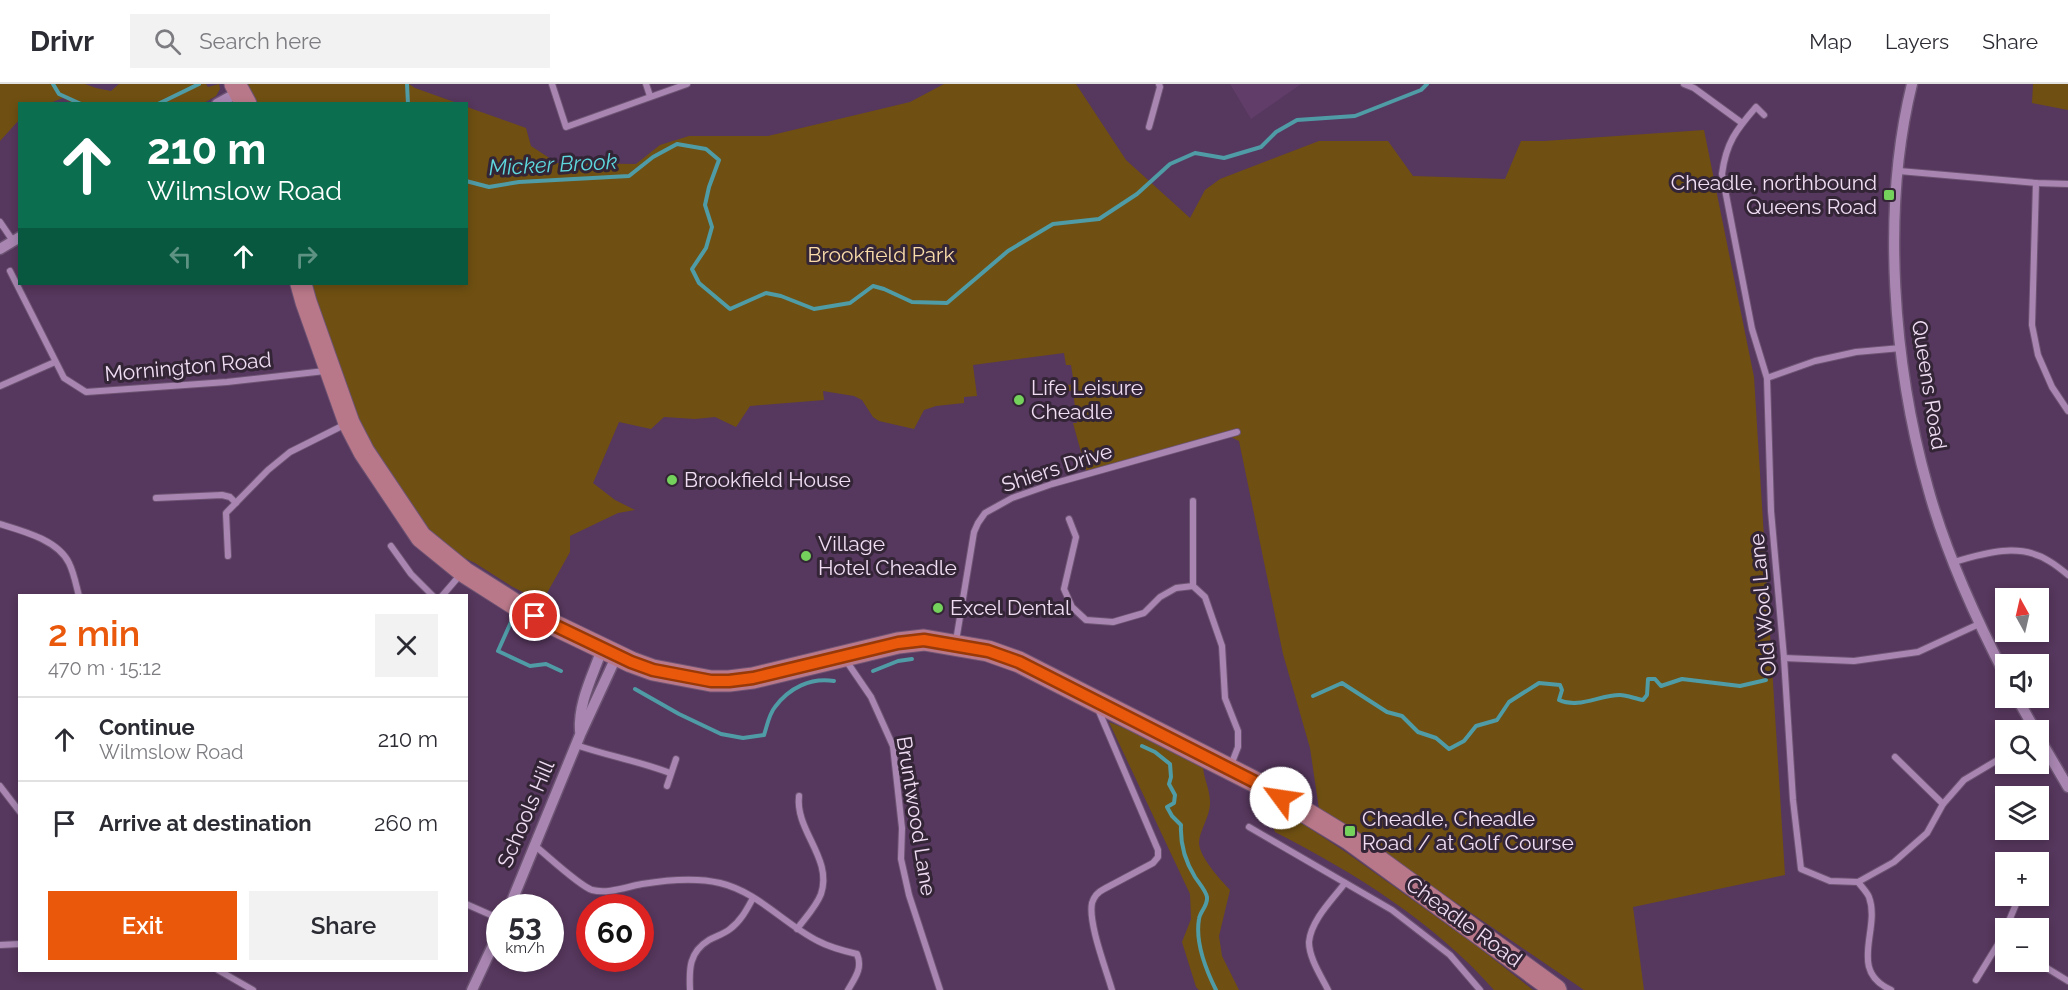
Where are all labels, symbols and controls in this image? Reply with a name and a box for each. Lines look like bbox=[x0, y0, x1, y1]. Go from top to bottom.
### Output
search box bbox=[130, 14, 550, 68]
text: Drivr bbox=[30, 25, 94, 58]
icon: search bbox=[151, 25, 184, 58]
text: Search here bbox=[199, 28, 321, 54]
text: Map bbox=[1809, 29, 1852, 54]
text: Layers bbox=[1885, 29, 1949, 54]
text: Share bbox=[1982, 29, 2038, 54]
text: 210 m bbox=[147, 125, 266, 174]
icon: ahead bbox=[48, 126, 126, 204]
water label: Micker Brook bbox=[488, 148, 618, 180]
place label: Cheadle, northbound Queens Road bbox=[1671, 170, 1877, 219]
text: Wilmslow Road bbox=[147, 175, 342, 206]
marker: Cheadle, northbound Queens Road bbox=[1882, 188, 1896, 202]
icon: left bbox=[164, 240, 197, 273]
icon: ahead bbox=[227, 240, 260, 273]
icon: right bbox=[290, 240, 323, 273]
park label: Brookfield Park bbox=[807, 242, 955, 267]
street label: Queens Road bbox=[1907, 318, 1952, 452]
street label: Mornington Road bbox=[103, 347, 272, 386]
place label: Life Leisure Cheadle bbox=[1031, 375, 1143, 424]
marker: Life Leisure Cheadle bbox=[1012, 393, 1026, 407]
street label: Shiers Drive bbox=[998, 438, 1115, 497]
place label: Brookfield House bbox=[684, 467, 851, 492]
marker: Brookfield House bbox=[665, 473, 679, 487]
place label: Village Hotel Cheadle bbox=[818, 531, 957, 580]
street label: Old Wool Lane bbox=[1744, 533, 1781, 678]
marker: Village Hotel Cheadle bbox=[799, 549, 813, 563]
north arrow bbox=[1995, 588, 2049, 642]
map controls bbox=[1995, 588, 2049, 972]
pin bbox=[509, 590, 560, 641]
place label: Excel Dental bbox=[950, 595, 1071, 620]
icon: arrive bbox=[518, 599, 551, 632]
marker: Excel Dental bbox=[931, 601, 945, 615]
text: 2 min bbox=[48, 612, 140, 654]
button: close bbox=[375, 614, 438, 677]
button: sound bbox=[1995, 654, 2049, 708]
text: 470 m · 15:12 bbox=[48, 656, 161, 680]
text: Continue bbox=[99, 714, 195, 740]
button: search bbox=[1995, 720, 2049, 774]
icon: ahead bbox=[48, 723, 81, 756]
text: 210 m bbox=[378, 726, 438, 752]
street label: Bruntwood Lane bbox=[892, 734, 941, 898]
text: Wilmslow Road bbox=[99, 740, 244, 764]
street label: Schools Hill bbox=[492, 756, 559, 871]
position arrow bbox=[1249, 766, 1313, 830]
button: layers bbox=[1995, 786, 2049, 840]
place label: Cheadle, Cheadle Road / at Golf Course bbox=[1362, 806, 1574, 855]
icon: arrive bbox=[48, 807, 81, 840]
text: Arrive at destination bbox=[99, 810, 312, 836]
text: 260 m bbox=[374, 810, 438, 836]
marker: Cheadle, Cheadle Road / at Golf Course bbox=[1343, 824, 1357, 838]
button: + bbox=[1995, 852, 2049, 906]
street label: Cheadle Road bbox=[1401, 871, 1527, 972]
button: Exit bbox=[48, 891, 237, 960]
button: Share bbox=[249, 891, 438, 960]
speed limit sign: 60 bbox=[576, 894, 654, 972]
text: 53 bbox=[508, 908, 542, 943]
button: − bbox=[1995, 918, 2049, 972]
text: km/h bbox=[505, 939, 545, 957]

